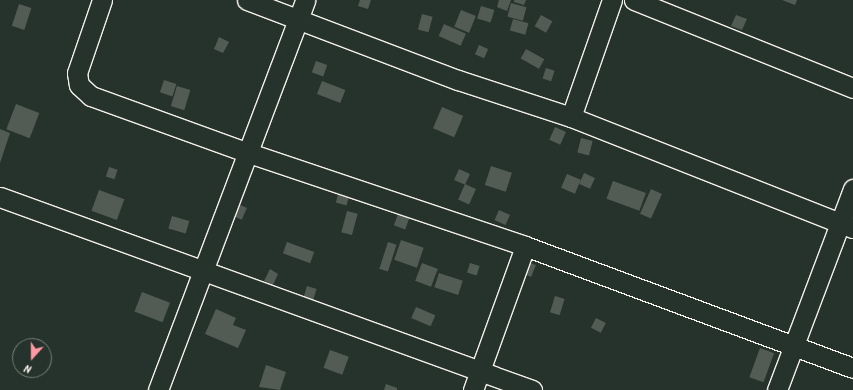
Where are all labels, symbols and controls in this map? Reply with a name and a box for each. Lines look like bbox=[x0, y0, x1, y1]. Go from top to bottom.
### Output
north arrow bbox=[12, 338, 52, 378]
text: N bbox=[22, 359, 35, 378]

